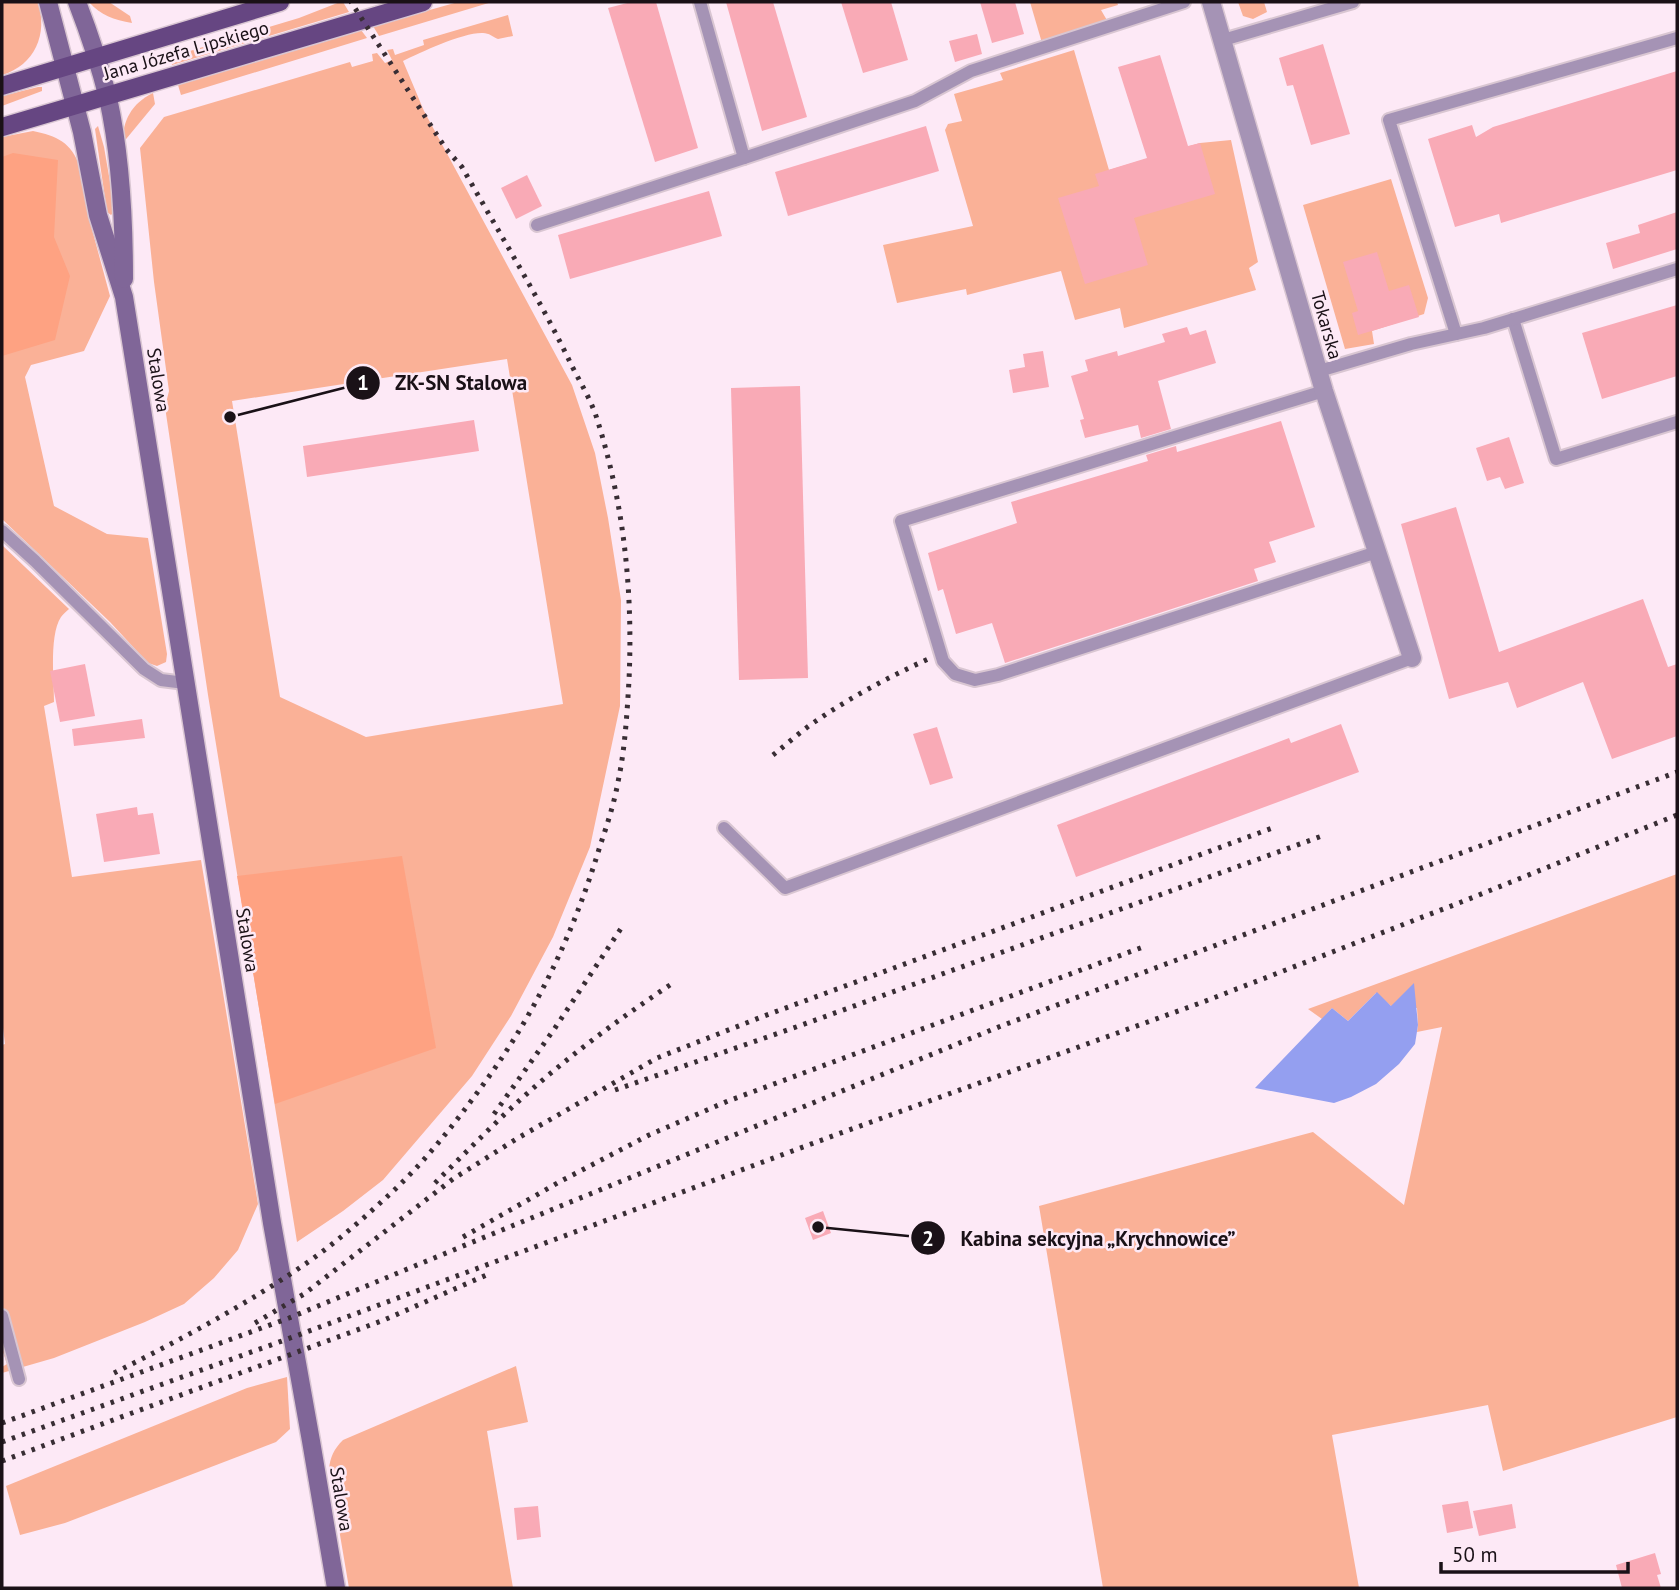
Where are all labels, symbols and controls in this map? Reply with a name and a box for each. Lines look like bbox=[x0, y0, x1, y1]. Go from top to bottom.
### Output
street label: Jana Józefa Lipskiego bbox=[100, 15, 271, 85]
street label: Tokarska bbox=[1306, 288, 1348, 362]
street label: Stalowa bbox=[142, 346, 176, 414]
callout: ZK-SN Stalowa bbox=[346, 362, 541, 404]
text: 1 bbox=[357, 369, 369, 396]
text: ZK-SN Stalowa bbox=[395, 369, 527, 396]
street label: Stalowa bbox=[231, 906, 265, 974]
callout: Kabina sekcyjna „Krychnowice” bbox=[911, 1217, 1251, 1259]
text: 2 bbox=[922, 1225, 934, 1252]
text: Kabina sekcyjna „Krychnowice” bbox=[960, 1225, 1236, 1252]
street label: Stalowa bbox=[325, 1465, 359, 1533]
scale bar bbox=[1441, 1530, 1628, 1574]
text: 50 m bbox=[1452, 1541, 1498, 1568]

